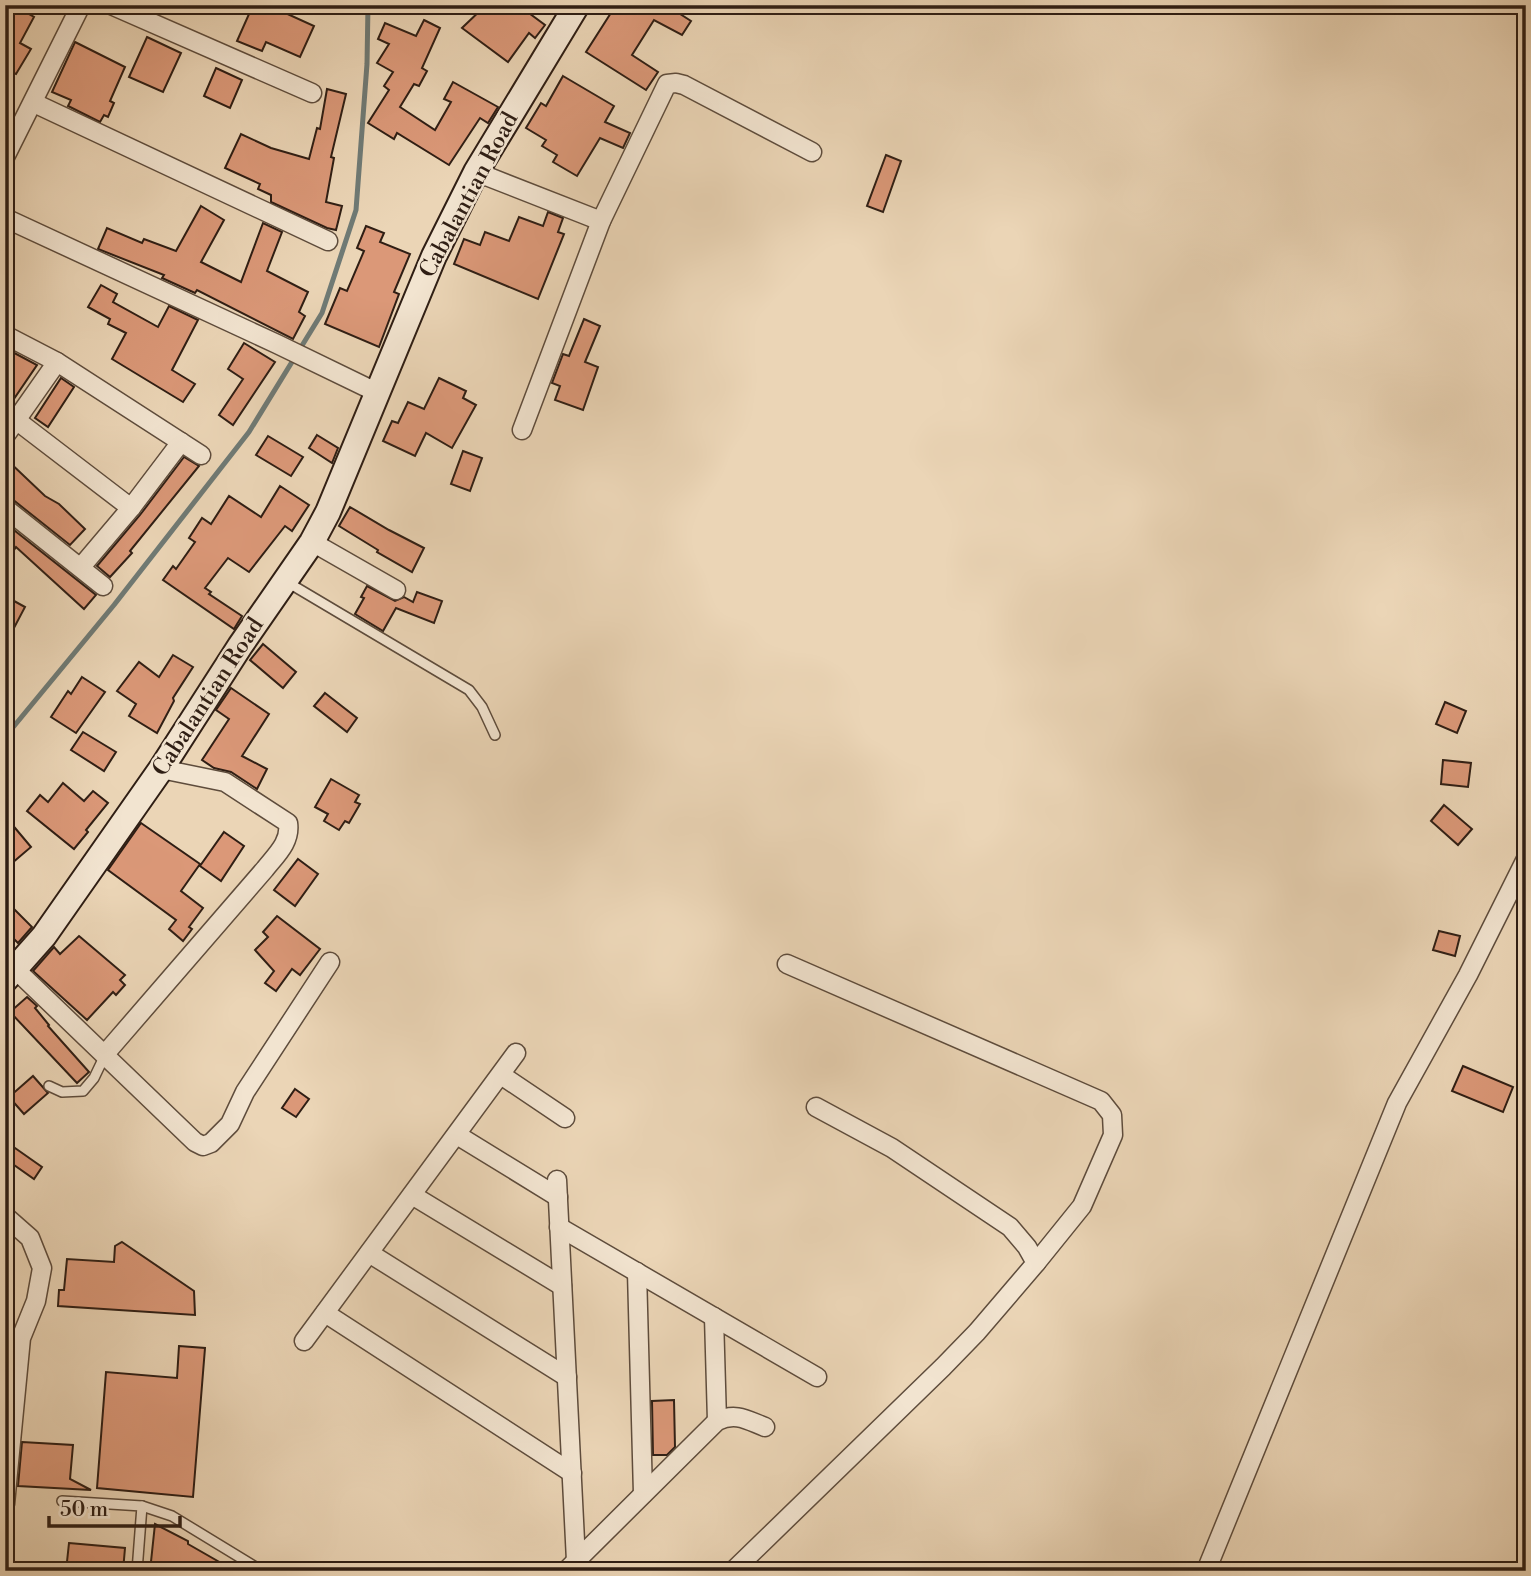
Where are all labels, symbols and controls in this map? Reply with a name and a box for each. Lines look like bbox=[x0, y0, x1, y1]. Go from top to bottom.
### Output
street label: Cabalantian Road bbox=[414, 107, 524, 283]
street label: Cabalantian Road bbox=[146, 612, 270, 782]
scale bar bbox=[49, 1485, 180, 1529]
text: 50 m bbox=[60, 1497, 108, 1523]

